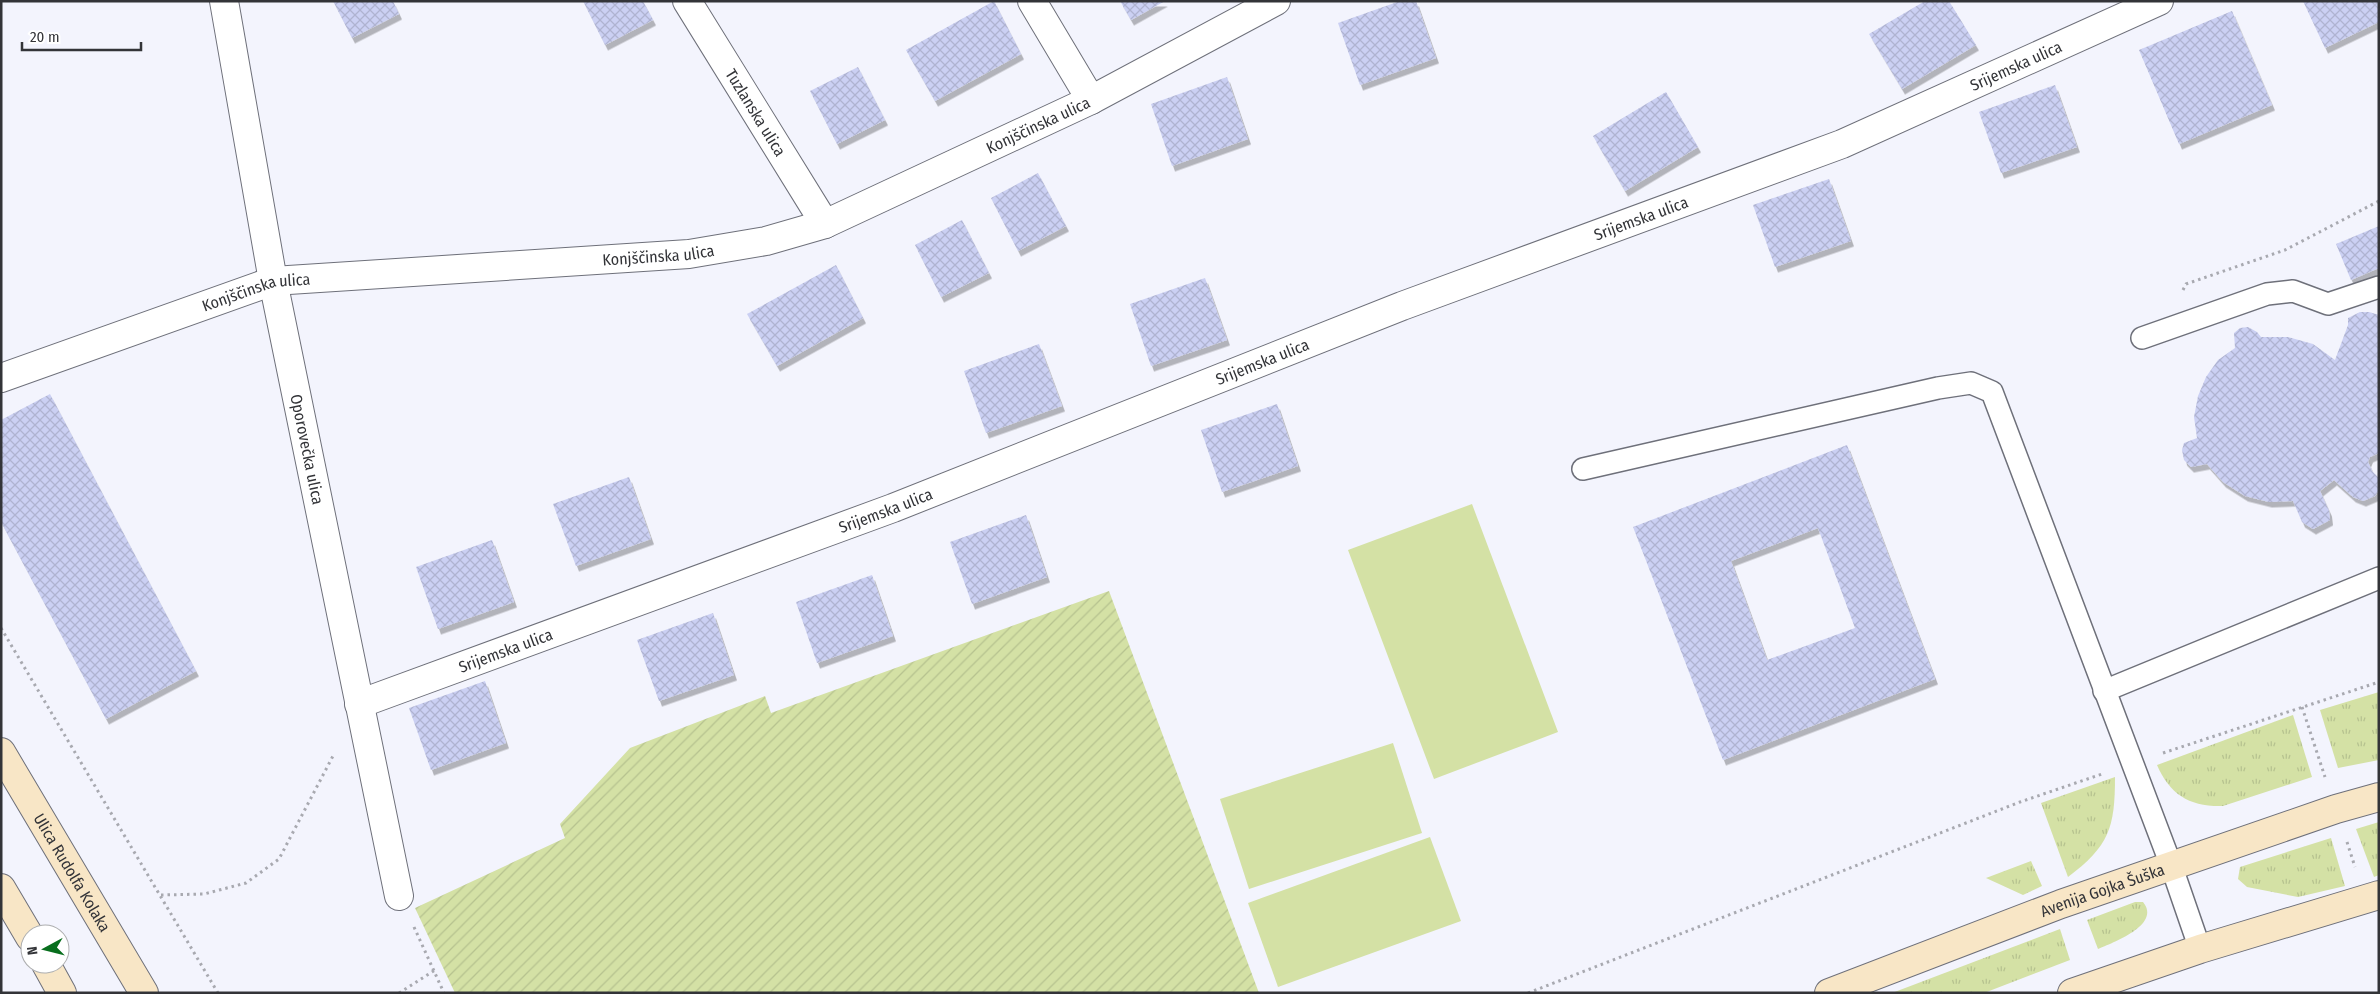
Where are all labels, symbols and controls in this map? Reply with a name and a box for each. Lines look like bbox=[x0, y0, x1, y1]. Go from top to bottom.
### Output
scale bar bbox=[22, 20, 141, 52]
text: 20 m bbox=[30, 28, 60, 46]
street label: Srijemska ulica bbox=[1967, 37, 2065, 95]
street label: Tuzlanska ulica bbox=[721, 66, 790, 160]
street label: Konjščinska ulica bbox=[983, 93, 1093, 158]
street label: Srijemska ulica bbox=[1591, 192, 1691, 244]
street label: Konjščinska ulica bbox=[602, 241, 716, 270]
street label: Konjščinska ulica bbox=[199, 270, 311, 316]
street label: Srijemska ulica bbox=[1213, 335, 1312, 389]
street label: Oporovečka ulica bbox=[286, 392, 328, 506]
street label: Srijemska ulica bbox=[836, 484, 935, 537]
street label: Srijemska ulica bbox=[456, 625, 555, 677]
street label: Ulica Rudolfa Kolaka bbox=[30, 810, 115, 935]
street label: Avenija Gojka Šuška bbox=[2038, 860, 2167, 921]
north arrow bbox=[20, 924, 70, 974]
text: N bbox=[24, 945, 42, 956]

